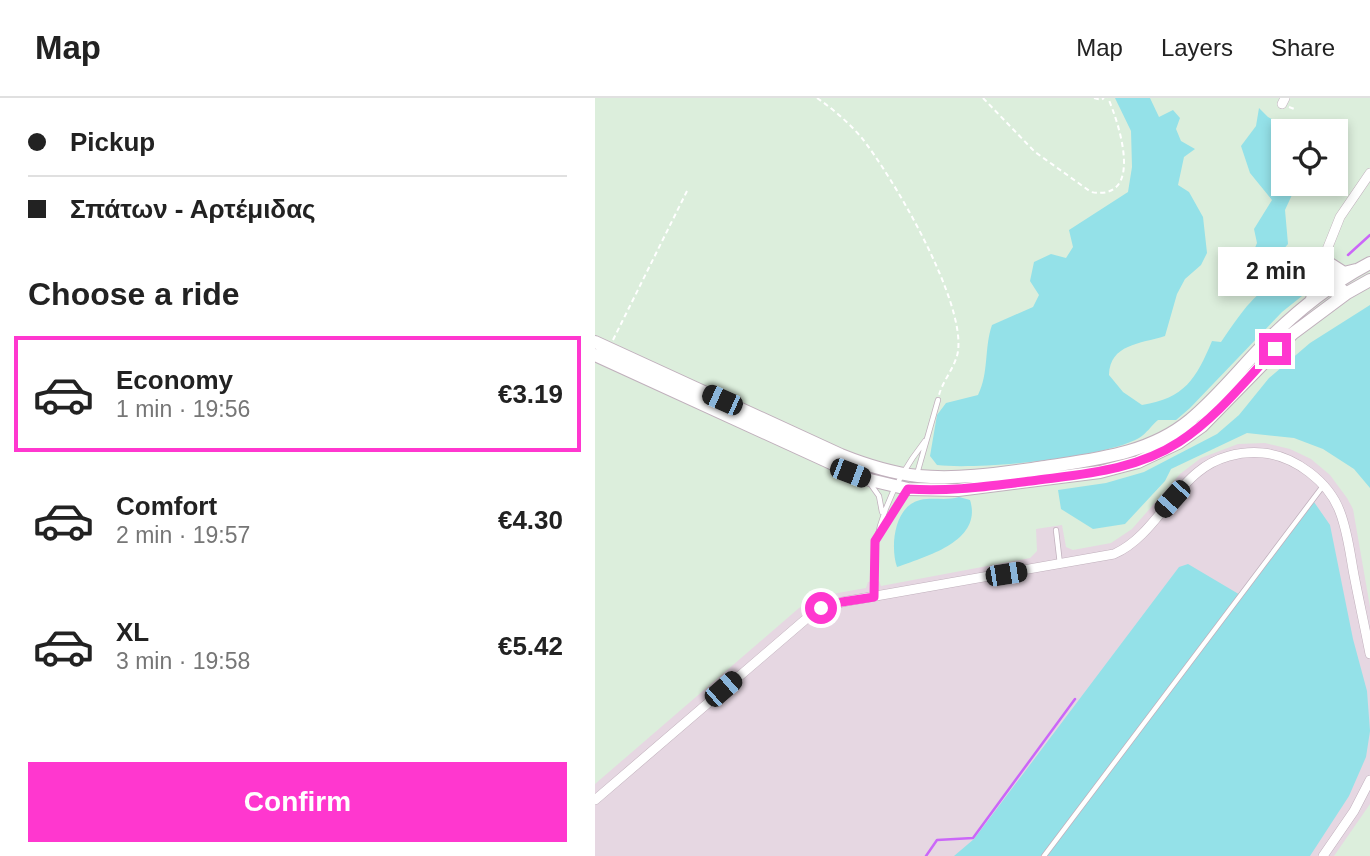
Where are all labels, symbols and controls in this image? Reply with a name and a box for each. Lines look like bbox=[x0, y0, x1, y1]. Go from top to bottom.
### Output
text: Map bbox=[35, 29, 101, 66]
text: Map bbox=[1076, 34, 1123, 61]
text: Layers bbox=[1161, 34, 1233, 61]
text: Share bbox=[1271, 34, 1335, 61]
map controls bbox=[1271, 119, 1348, 196]
button: locate bbox=[1271, 119, 1348, 196]
text: Pickup bbox=[70, 127, 155, 157]
text: Σπάτων - Αρτέμιδας bbox=[70, 194, 316, 224]
callout: 2 min bbox=[1217, 247, 1333, 296]
text: 2 min bbox=[1246, 258, 1306, 284]
text: Choose a ride bbox=[28, 276, 240, 312]
route end bbox=[1259, 333, 1291, 365]
icon: car bbox=[32, 363, 95, 426]
text: Economy bbox=[116, 365, 233, 395]
text: €3.19 bbox=[498, 379, 563, 409]
car bbox=[699, 382, 746, 418]
text: 1 min · 19:56 bbox=[116, 396, 250, 422]
car bbox=[827, 456, 874, 490]
car bbox=[1151, 476, 1194, 522]
icon: car bbox=[32, 489, 95, 552]
text: Comfort bbox=[116, 491, 217, 521]
text: €4.30 bbox=[498, 505, 563, 535]
text: 2 min · 19:57 bbox=[116, 522, 250, 548]
car bbox=[984, 560, 1029, 588]
route start bbox=[805, 592, 837, 624]
icon: car bbox=[32, 615, 95, 678]
text: XL bbox=[116, 617, 149, 647]
text: €5.42 bbox=[498, 631, 563, 661]
text: 3 min · 19:58 bbox=[116, 648, 250, 674]
car bbox=[701, 667, 746, 711]
button: Confirm bbox=[28, 762, 567, 842]

